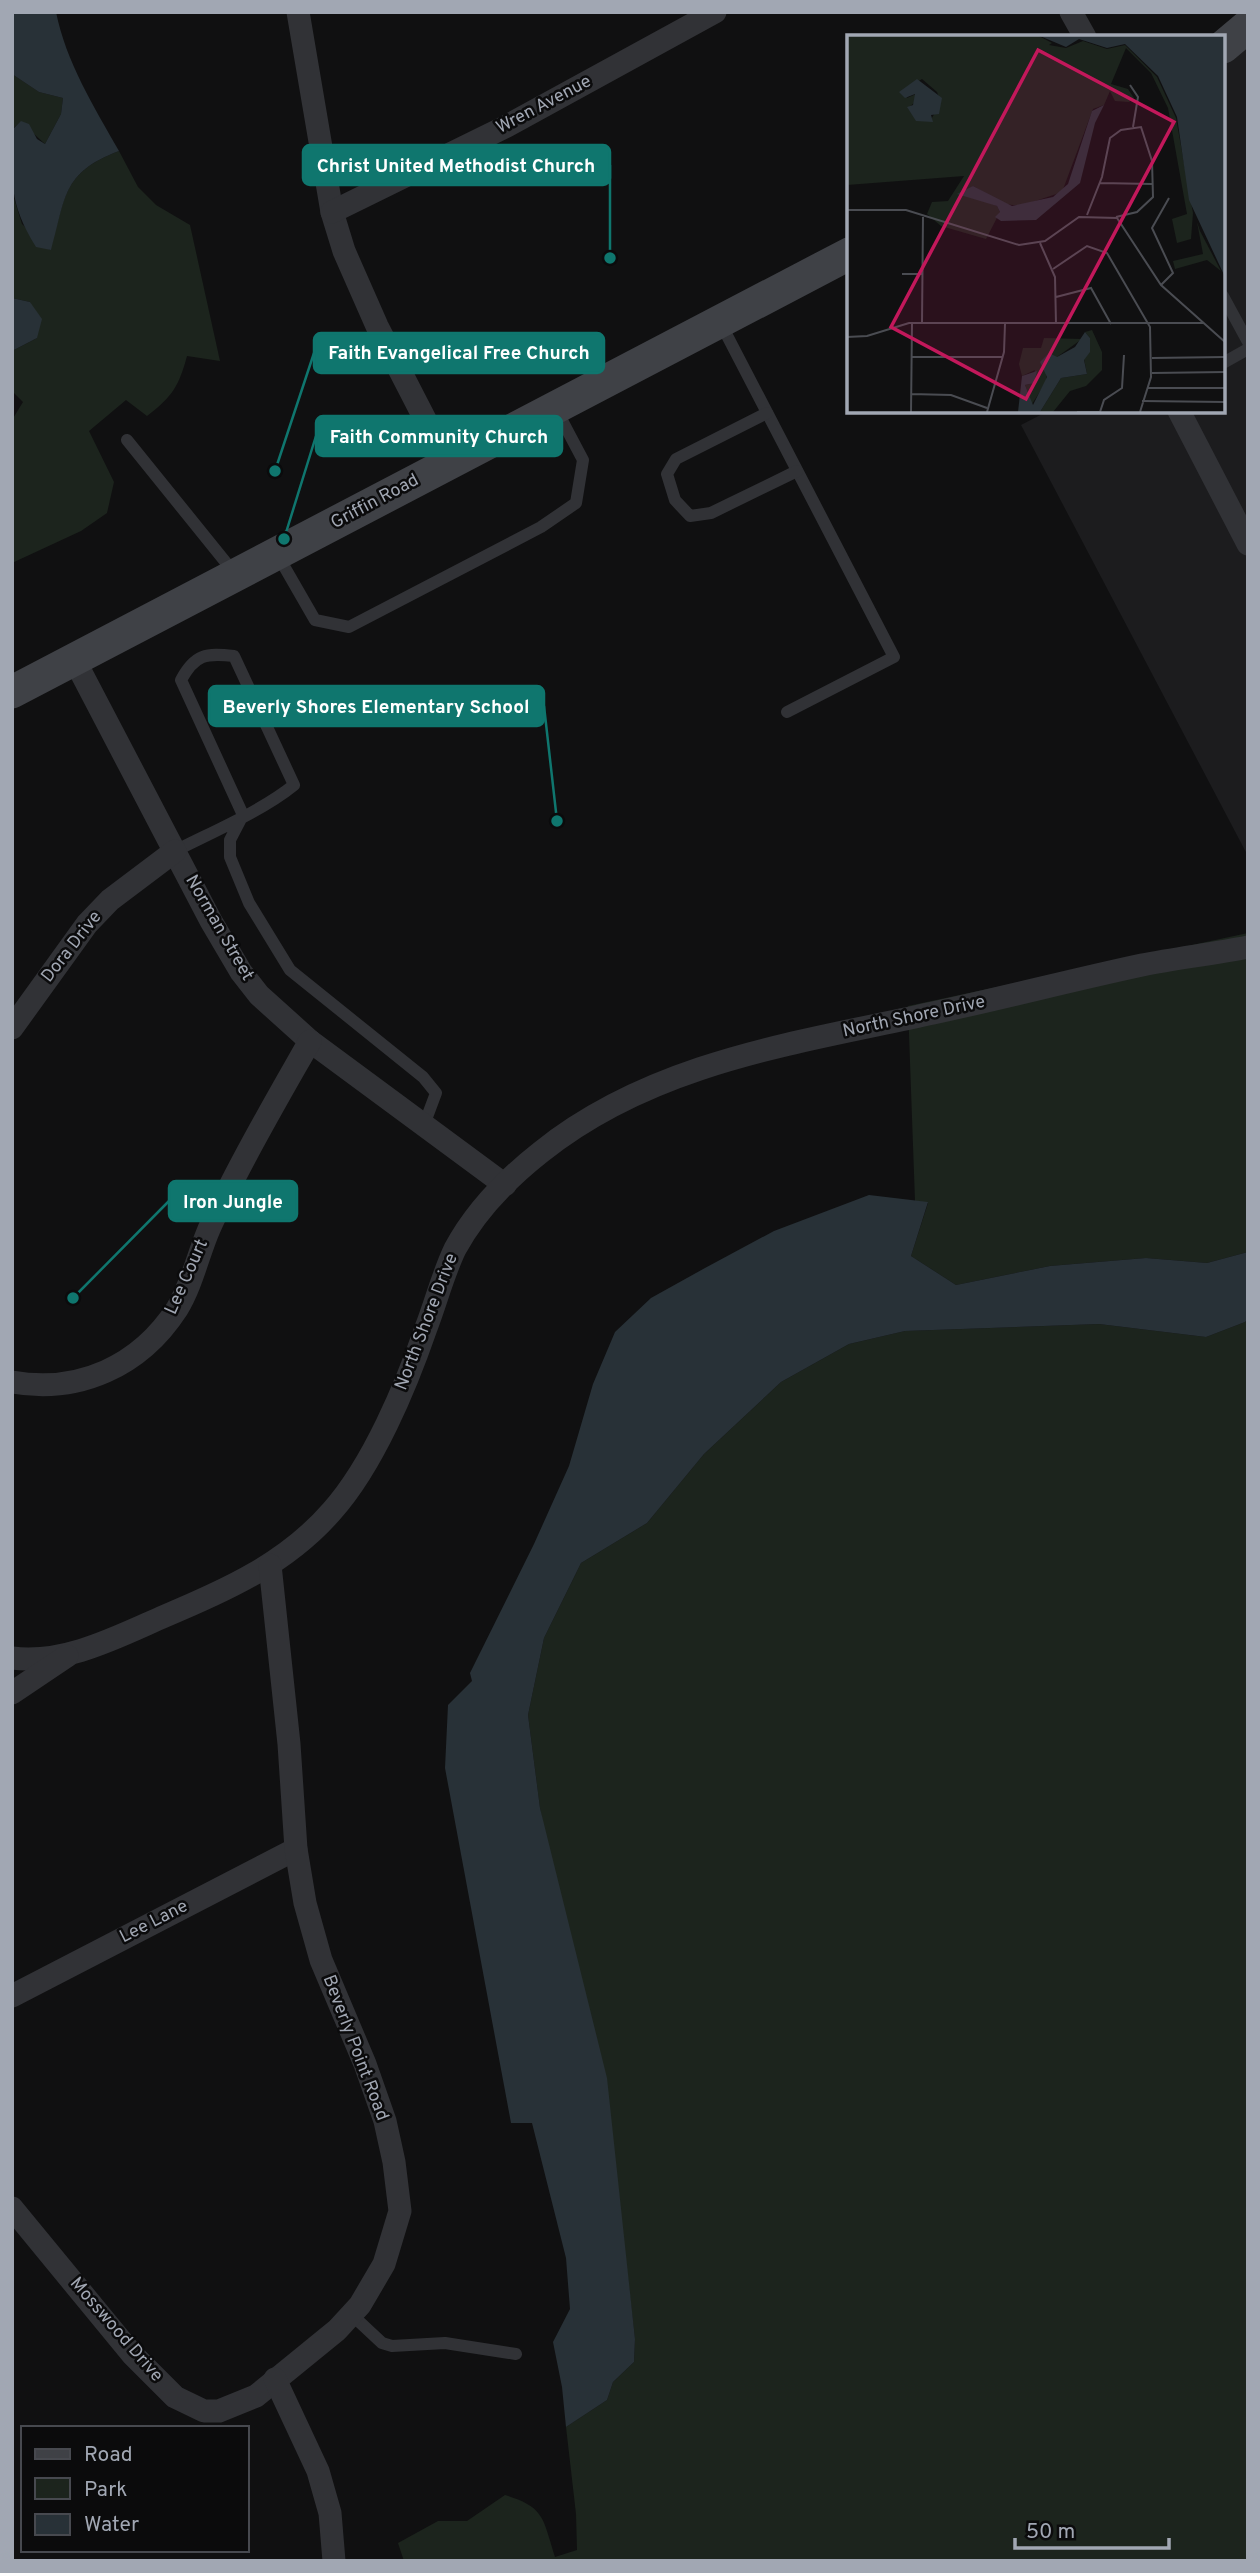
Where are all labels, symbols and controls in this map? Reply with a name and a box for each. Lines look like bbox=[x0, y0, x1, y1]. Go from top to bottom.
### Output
inset map bbox=[847, 35, 1225, 413]
street label: Wren Avenue bbox=[493, 70, 595, 140]
callout: Christ United Methodist Church bbox=[303, 145, 610, 185]
text: Christ United Methodist Church bbox=[317, 155, 595, 179]
callout: Faith Evangelical Free Church bbox=[314, 333, 604, 373]
text: Faith Evangelical Free Church bbox=[328, 342, 590, 366]
callout: Faith Community Church bbox=[316, 416, 562, 456]
text: Faith Community Church bbox=[330, 426, 548, 450]
street label: Griffin Road bbox=[327, 469, 423, 535]
callout: Beverly Shores Elementary School bbox=[209, 686, 544, 726]
text: Beverly Shores Elementary School bbox=[222, 696, 530, 720]
street label: Norman Street bbox=[179, 871, 259, 985]
street label: Dora Drive bbox=[37, 906, 107, 988]
street label: North Shore Drive bbox=[841, 991, 987, 1043]
callout: Iron Jungle bbox=[169, 1181, 297, 1221]
text: Iron Jungle bbox=[183, 1191, 283, 1215]
street label: Lee Court bbox=[160, 1236, 214, 1318]
street label: North Shore Drive bbox=[390, 1250, 464, 1394]
street label: Lee Lane bbox=[116, 1895, 192, 1949]
street label: Beverly Point Road bbox=[317, 1972, 393, 2124]
street label: Mosswood Drive bbox=[64, 2273, 168, 2387]
legend bbox=[21, 2426, 248, 2552]
text: Road bbox=[84, 2442, 133, 2469]
text: Park bbox=[84, 2477, 127, 2504]
scale bar bbox=[1015, 2506, 1169, 2550]
text: Water bbox=[84, 2512, 139, 2539]
text: 50 m bbox=[1026, 2519, 1075, 2546]

